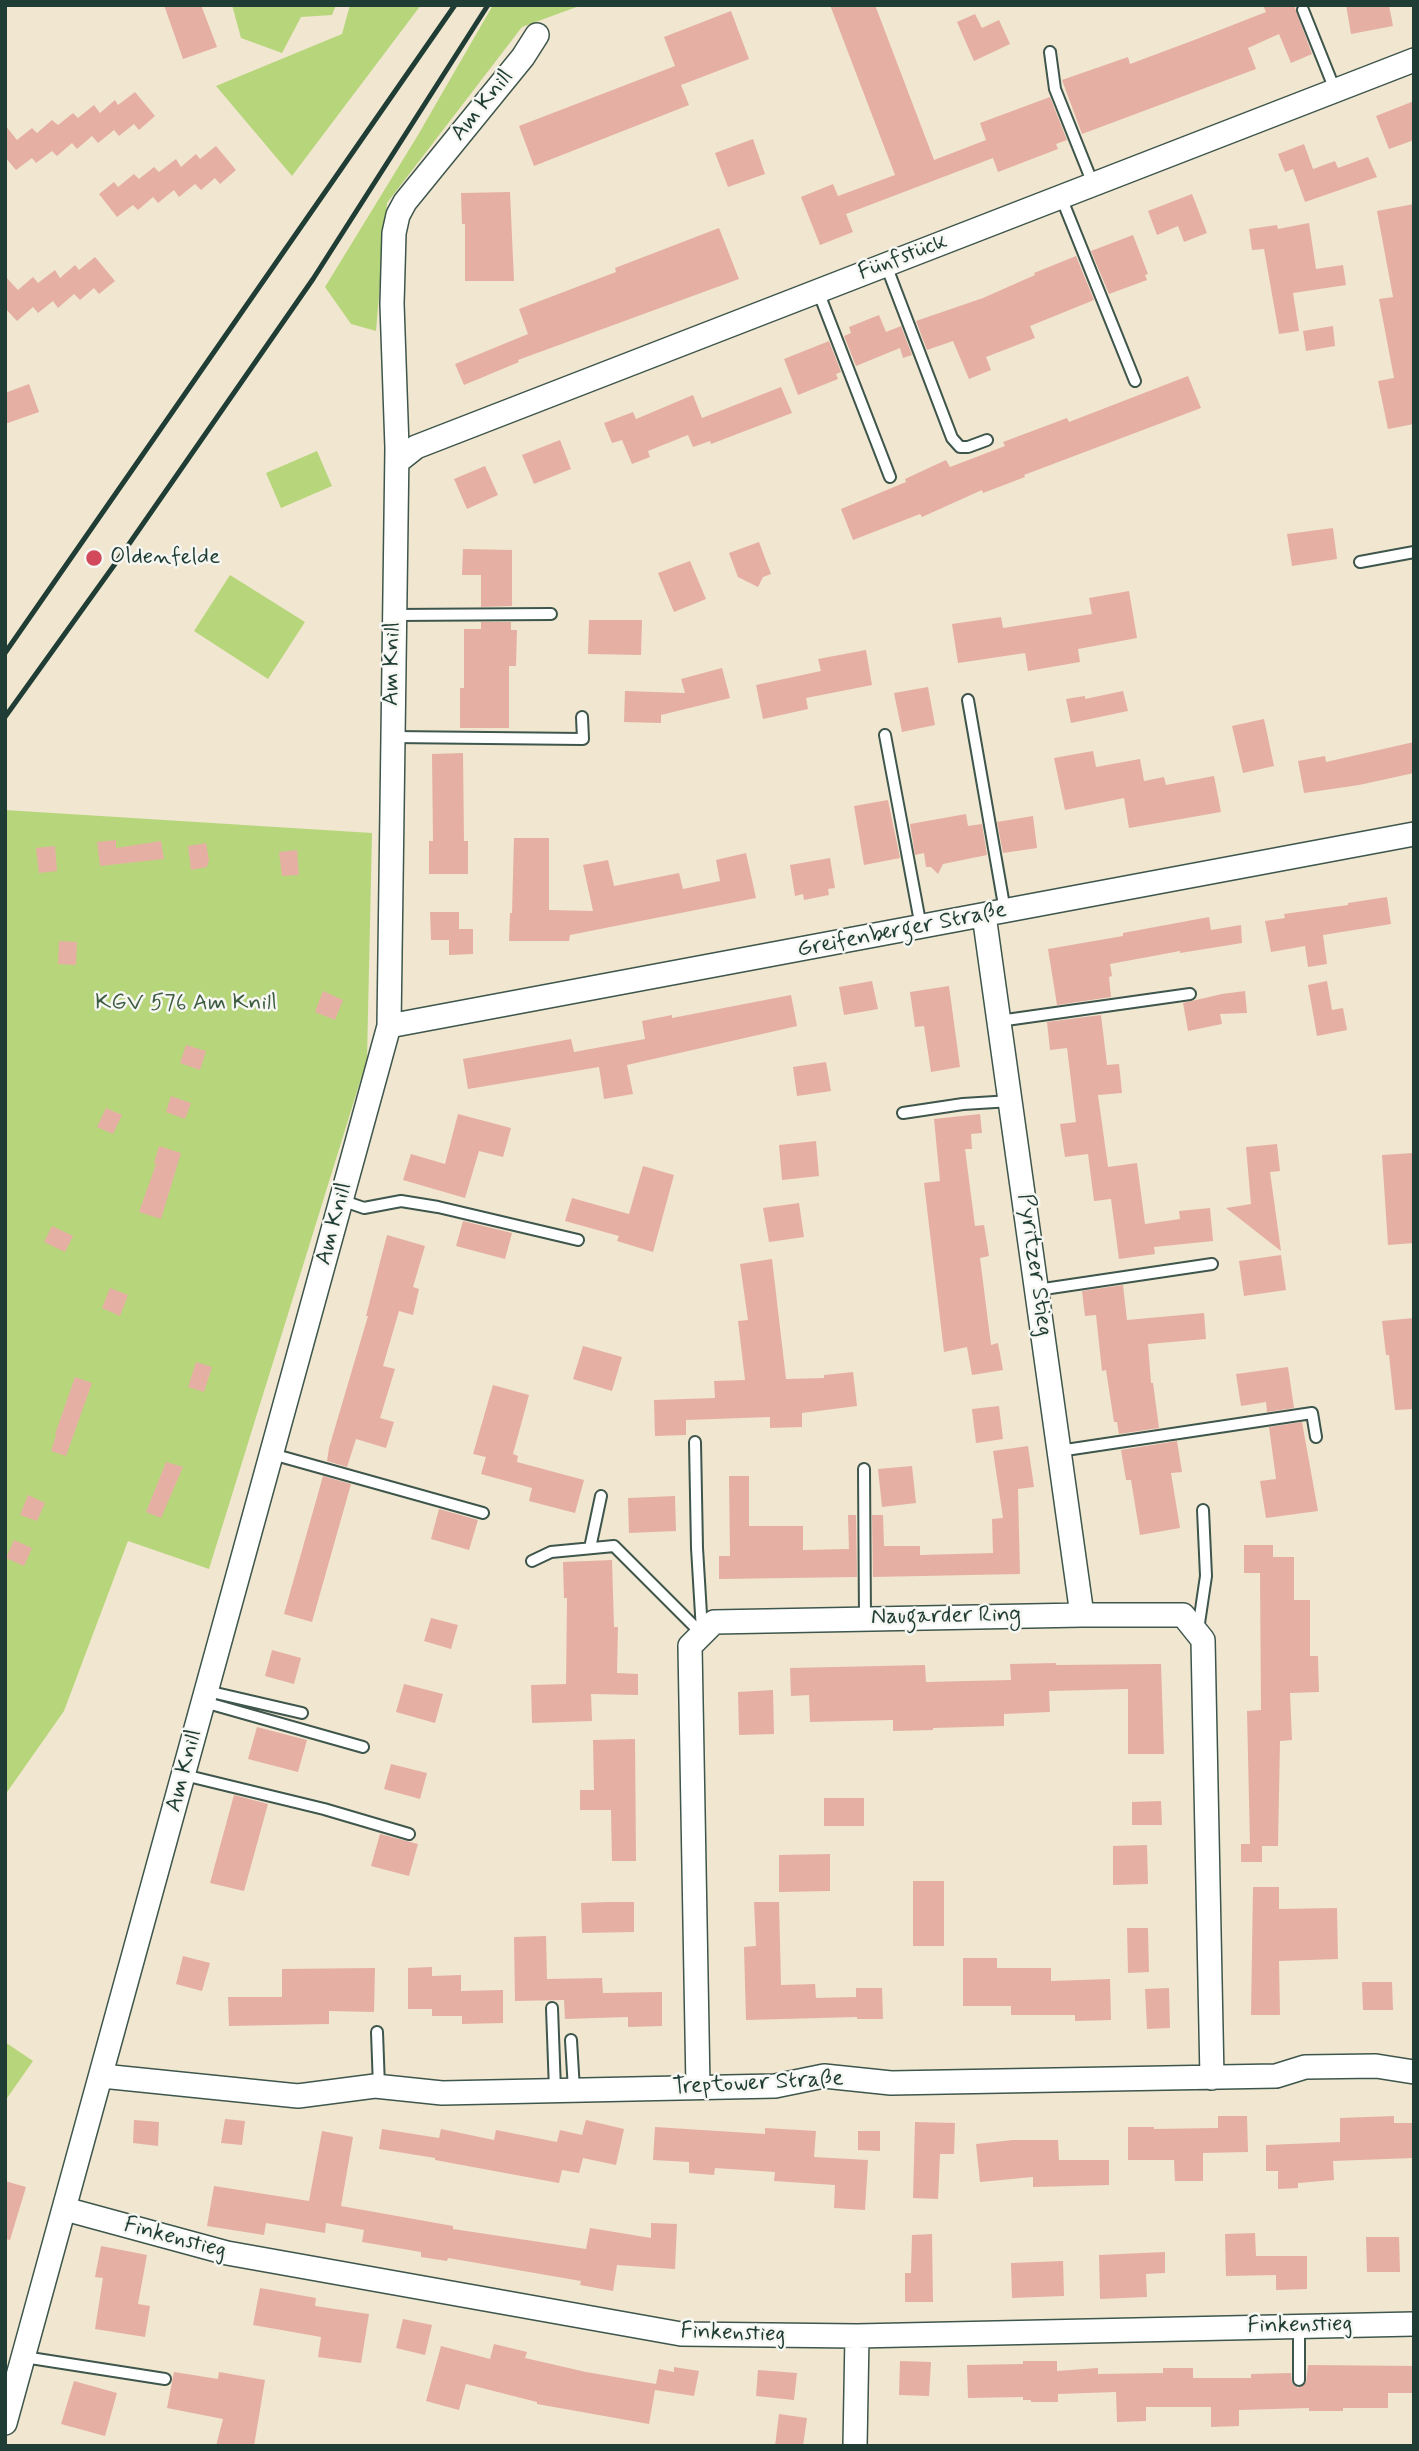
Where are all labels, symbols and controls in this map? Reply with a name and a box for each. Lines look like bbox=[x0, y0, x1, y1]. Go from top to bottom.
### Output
street label: Am Knill bbox=[446, 65, 520, 147]
street label: Fünfstück bbox=[854, 228, 952, 288]
place label: Oldenfelde bbox=[110, 544, 220, 572]
marker: Oldenfelde bbox=[84, 548, 104, 568]
street label: Am Knill bbox=[378, 622, 408, 706]
street label: Greifenberger Straße bbox=[795, 897, 1009, 965]
park label: KGV 576 Am Knill bbox=[95, 990, 277, 1018]
street label: Am Knill bbox=[311, 1180, 359, 1268]
street label: Pyritzer Stieg bbox=[1010, 1192, 1058, 1338]
street label: Naugarder Ring bbox=[871, 1602, 1021, 1632]
street label: Am Knill bbox=[161, 1727, 209, 1815]
street label: Treptower Straße bbox=[672, 2066, 844, 2102]
street label: Finkenstieg bbox=[121, 2212, 229, 2266]
street label: Finkenstieg bbox=[1247, 2311, 1353, 2341]
street label: Finkenstieg bbox=[680, 2318, 786, 2350]

